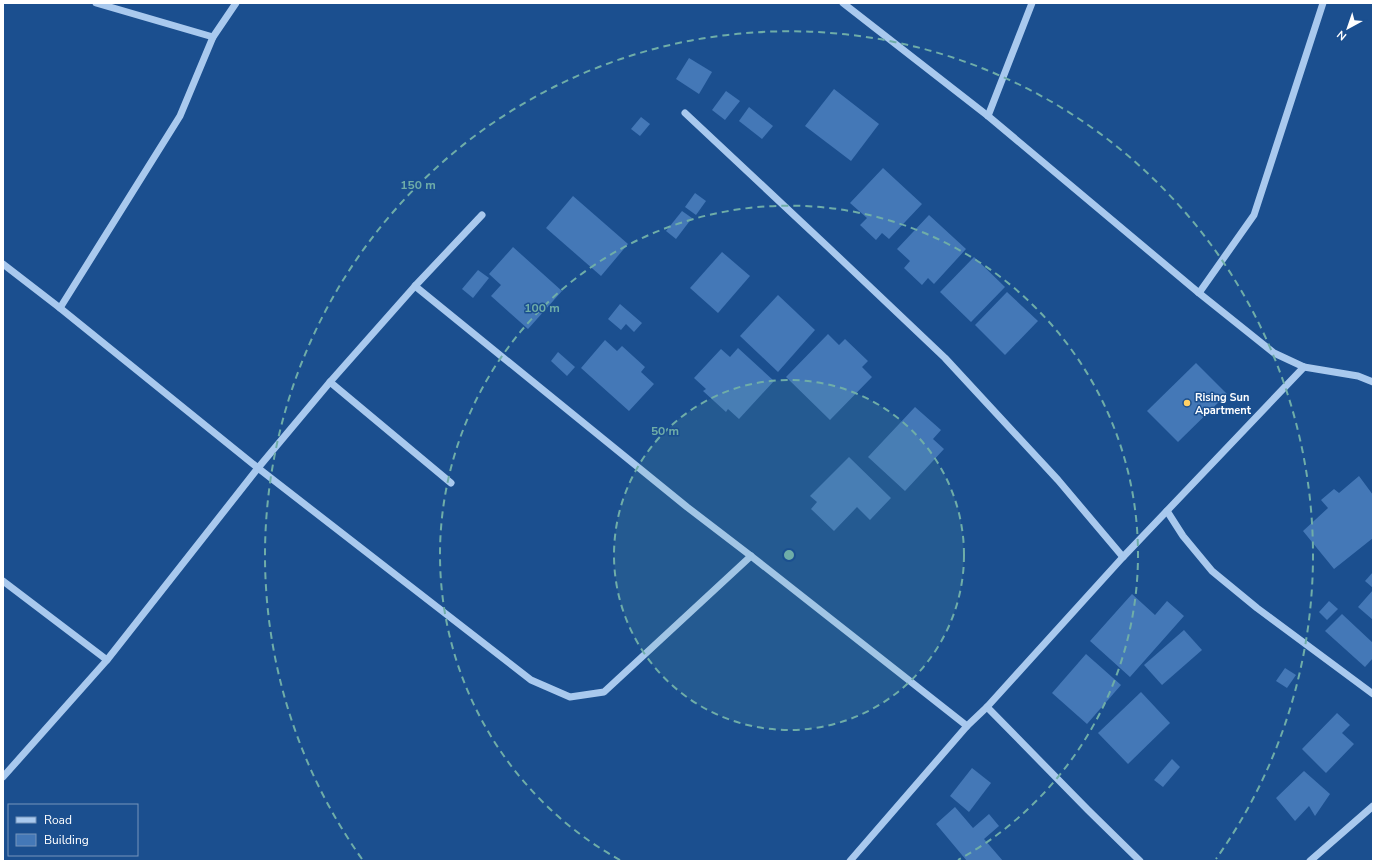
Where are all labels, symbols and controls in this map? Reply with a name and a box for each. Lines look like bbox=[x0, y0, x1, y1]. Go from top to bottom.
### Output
north arrow bbox=[1328, 8, 1368, 48]
text: N bbox=[1334, 27, 1350, 44]
text: 150 m bbox=[400, 177, 436, 193]
text: 100 m bbox=[524, 300, 560, 316]
place label: Rising Sun Apartment bbox=[1195, 390, 1252, 418]
marker: Rising Sun Apartment bbox=[1182, 398, 1192, 408]
text: 50 m bbox=[651, 423, 679, 439]
centre of rings bbox=[782, 548, 796, 562]
legend bbox=[8, 804, 138, 856]
text: Road bbox=[44, 812, 72, 828]
text: Building bbox=[44, 832, 89, 848]

